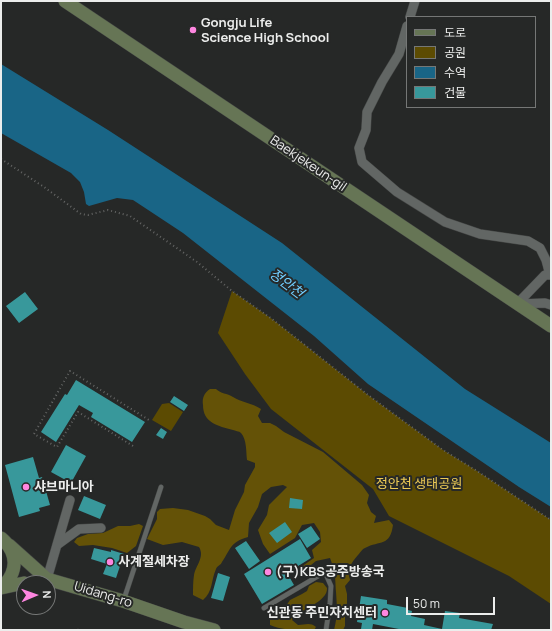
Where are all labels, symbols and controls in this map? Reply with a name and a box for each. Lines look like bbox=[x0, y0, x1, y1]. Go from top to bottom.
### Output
place label: Gongju Life Science High School bbox=[201, 15, 329, 46]
legend bbox=[406, 16, 536, 108]
text: 도로 bbox=[444, 24, 466, 41]
marker: Gongju Life Science High School bbox=[188, 25, 198, 35]
text: 공원 bbox=[444, 44, 466, 61]
text: 수역 bbox=[444, 64, 466, 81]
text: 건물 bbox=[444, 84, 466, 101]
street label: Baekjekeun-gil bbox=[267, 133, 349, 195]
water label: 정안천 bbox=[266, 266, 306, 302]
park label: 정안천 생태공원 bbox=[376, 476, 462, 492]
place label: 샤브마니아 bbox=[34, 479, 94, 495]
marker: 샤브마니아 bbox=[21, 482, 31, 492]
place label: 사계절세차장 bbox=[118, 554, 190, 570]
marker: 사계절세차장 bbox=[105, 557, 115, 567]
place label: (구)KBS공주방송국 bbox=[276, 564, 385, 580]
marker: (구)KBS공주방송국 bbox=[263, 567, 273, 577]
north arrow bbox=[16, 575, 56, 615]
street label: Uidang-ro bbox=[72, 579, 134, 611]
scale bar bbox=[408, 589, 497, 615]
text: N bbox=[40, 590, 55, 599]
text: 50 m bbox=[413, 595, 440, 612]
place label: 신관동 주민자치센터 bbox=[267, 605, 377, 621]
marker: 신관동 주민자치센터 bbox=[380, 608, 390, 618]

